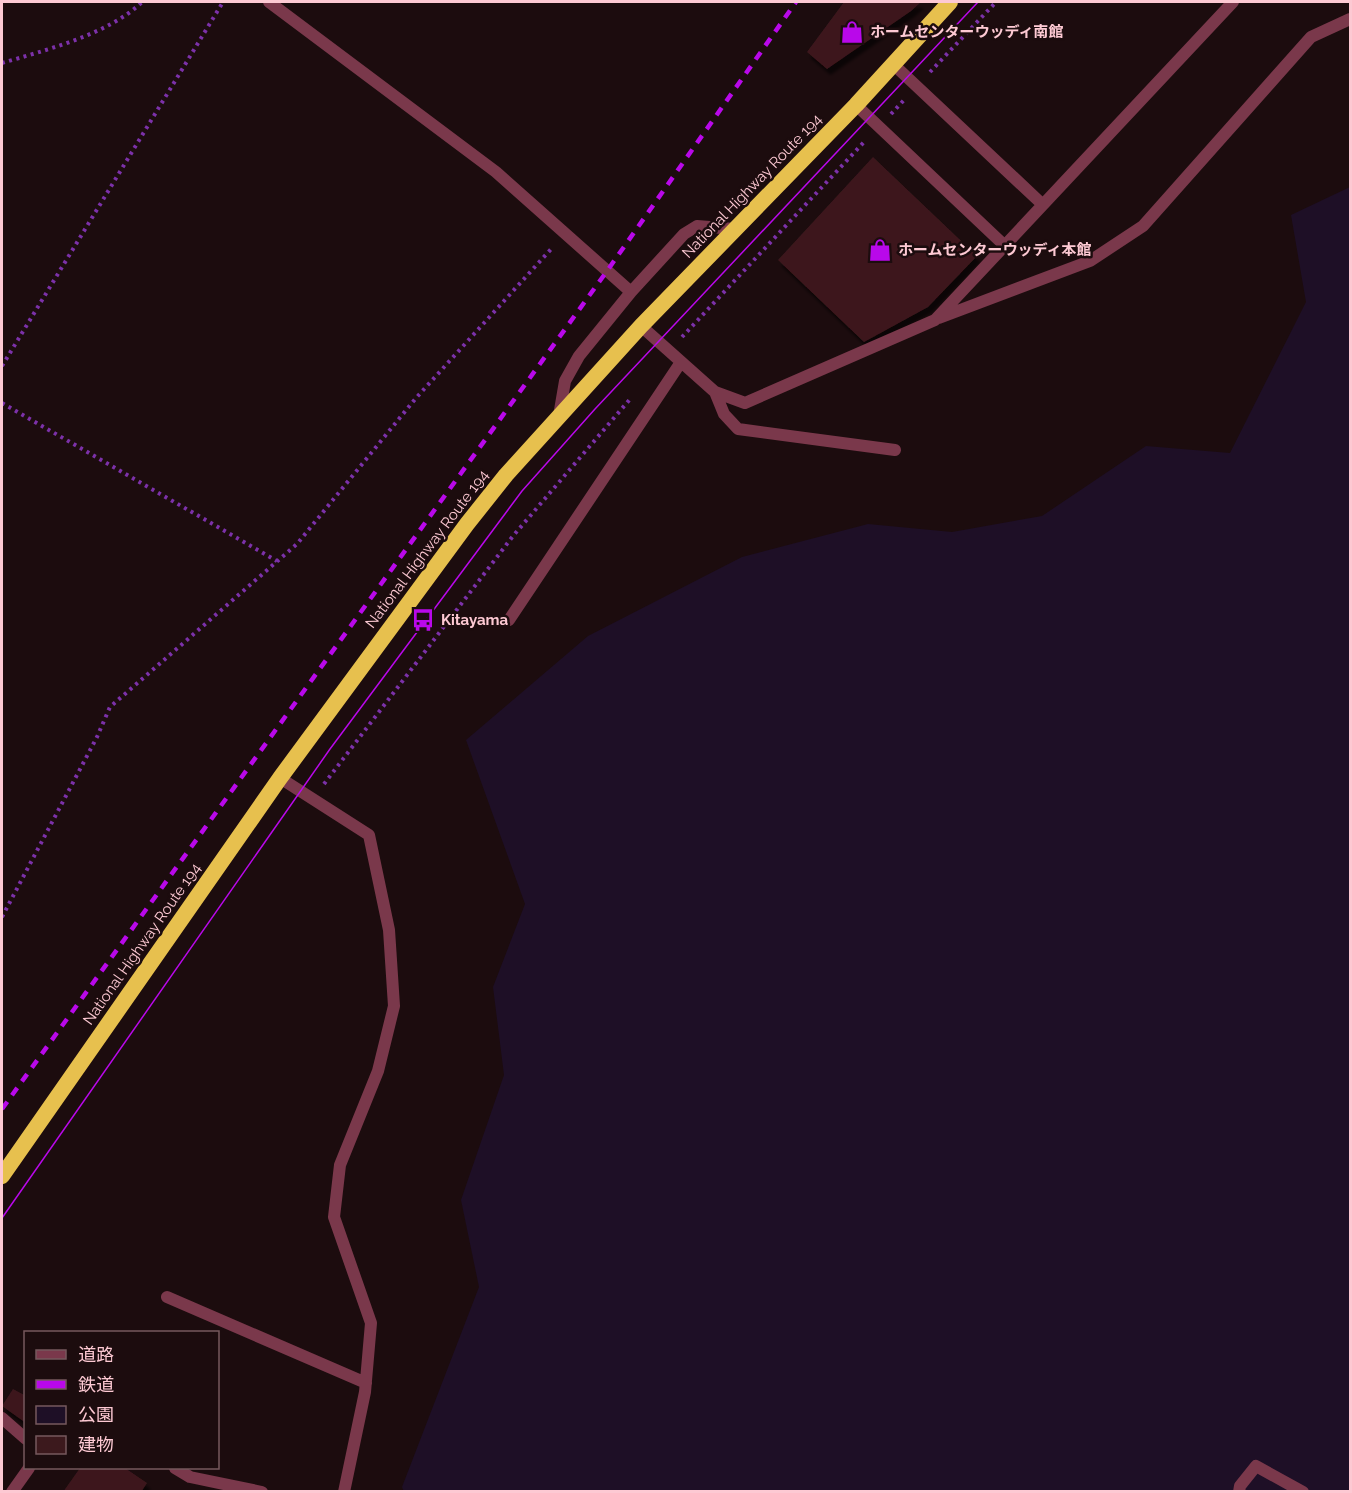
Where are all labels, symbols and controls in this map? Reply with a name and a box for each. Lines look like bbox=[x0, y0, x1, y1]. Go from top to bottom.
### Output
shop icon: ホームセンターウッディ南館 bbox=[839, 19, 865, 45]
place label: ホームセンターウッディ南館 bbox=[870, 23, 1064, 41]
street label: National Highway Route 194 bbox=[678, 110, 826, 262]
shop icon: ホームセンターウッディ本館 bbox=[867, 237, 893, 263]
place label: ホームセンターウッディ本館 bbox=[898, 241, 1092, 259]
street label: National Highway Route 194 bbox=[362, 466, 492, 632]
bus stop icon: Kitayama bbox=[410, 607, 436, 633]
place label: Kitayama bbox=[441, 611, 509, 629]
street label: National Highway Route 194 bbox=[79, 860, 205, 1028]
legend bbox=[24, 1331, 219, 1469]
text: 道路 bbox=[78, 1344, 114, 1365]
text: 鉄道 bbox=[78, 1374, 114, 1395]
text: 公園 bbox=[78, 1404, 114, 1425]
text: 建物 bbox=[78, 1434, 114, 1455]

